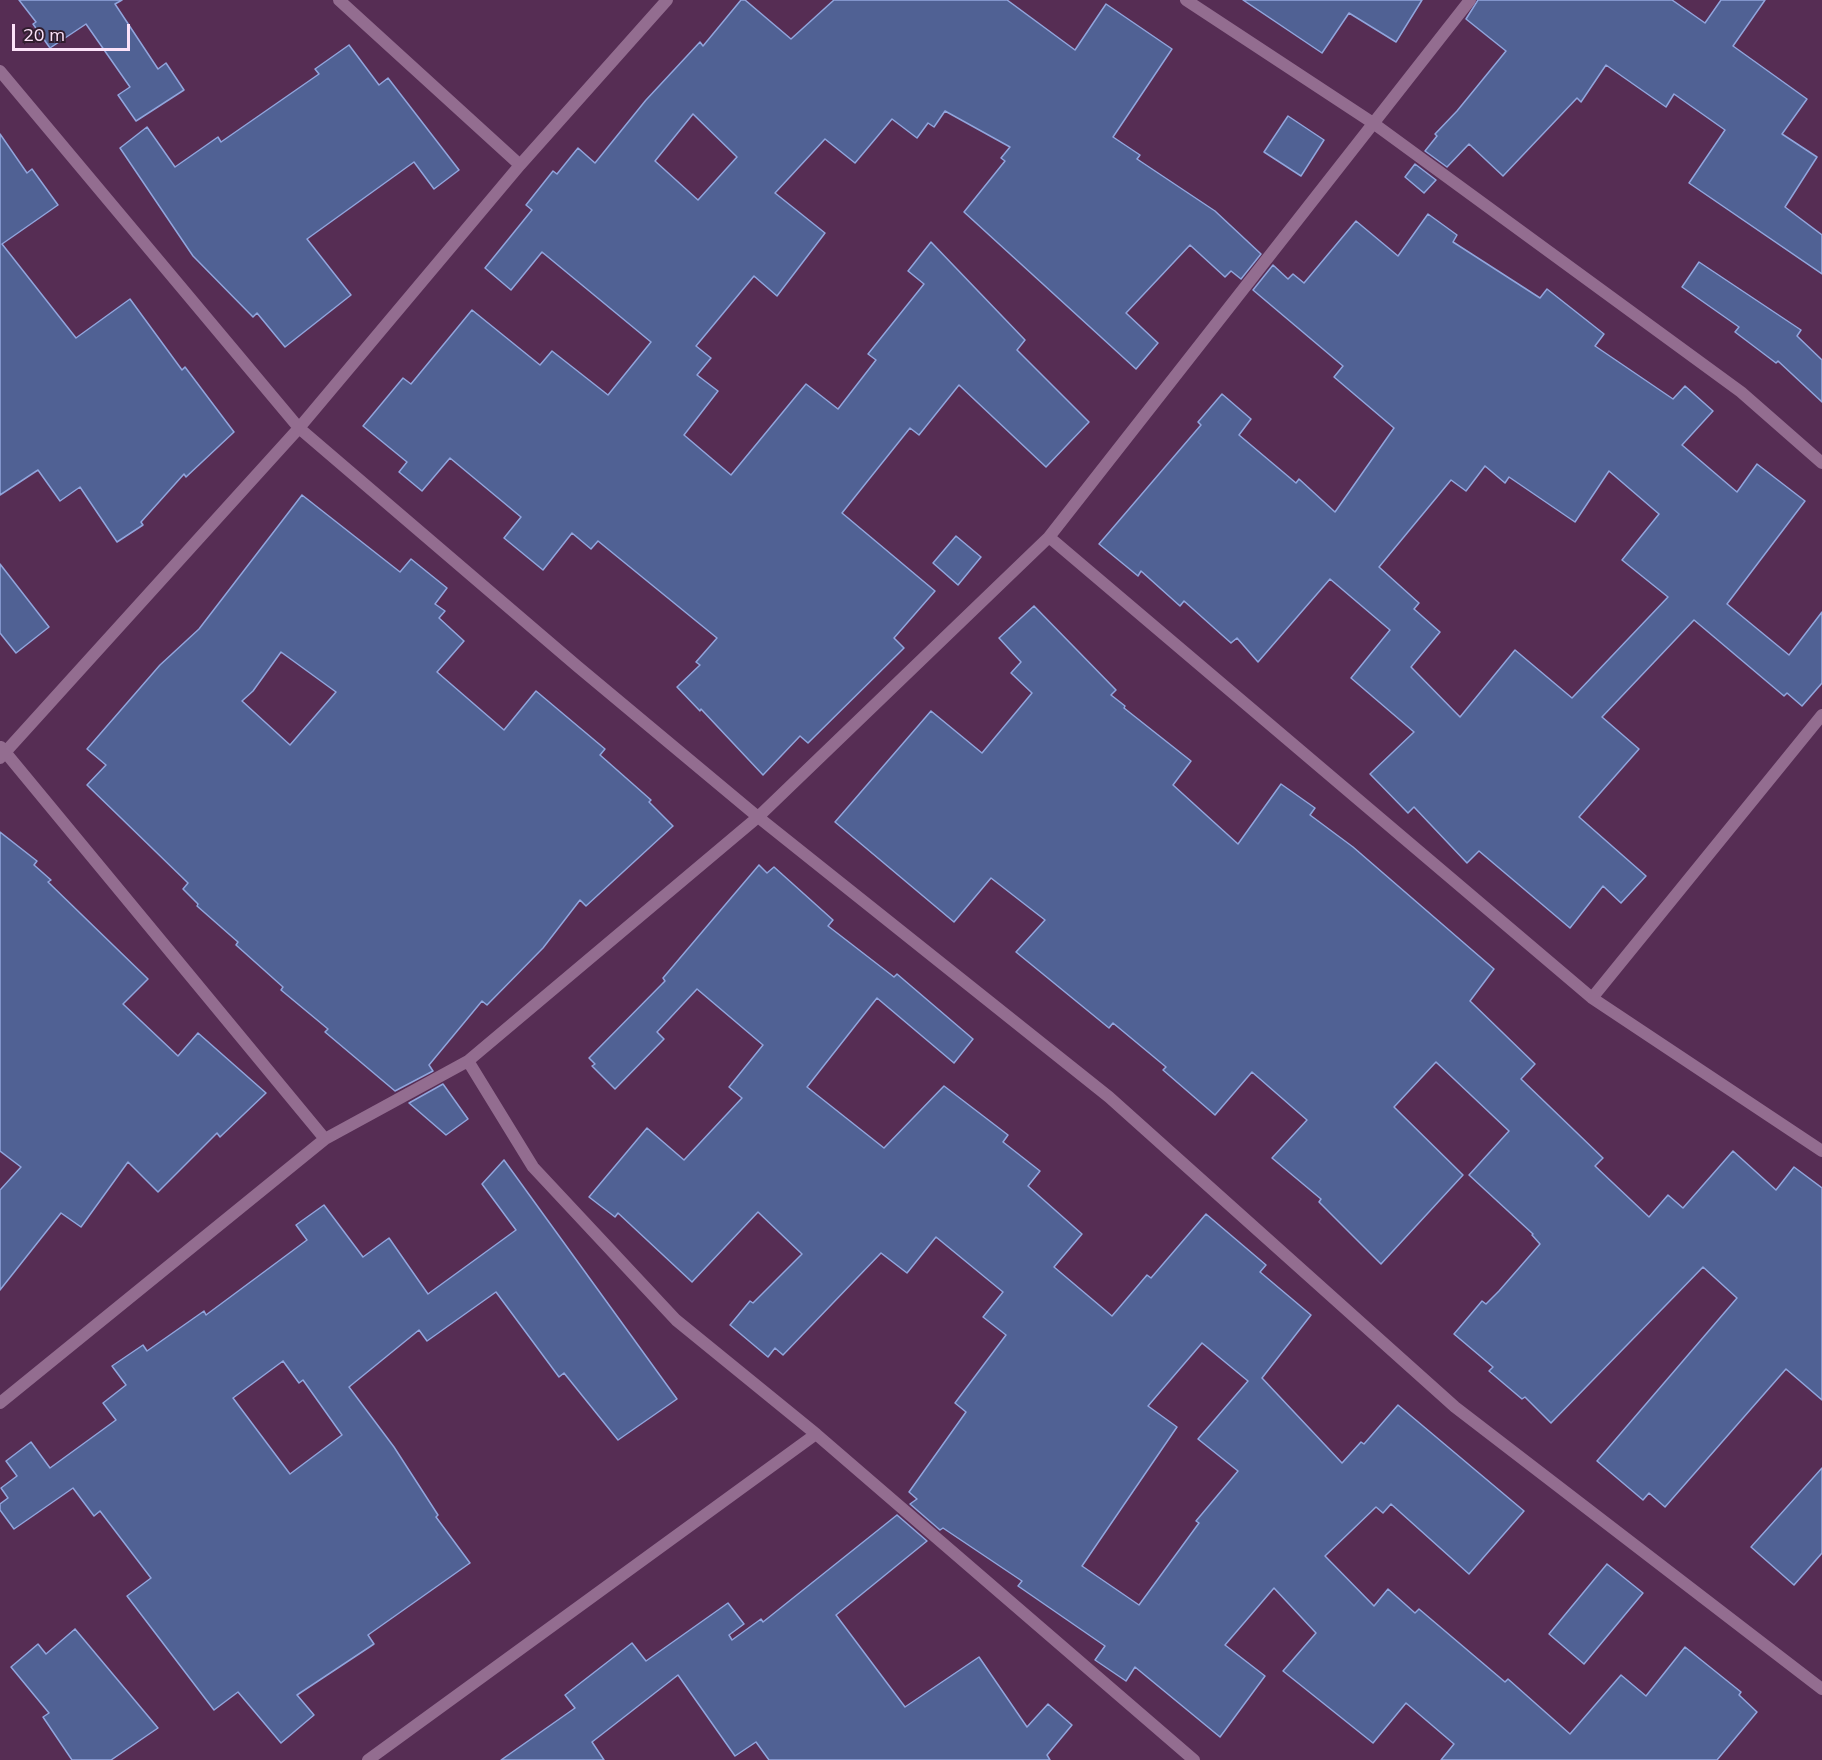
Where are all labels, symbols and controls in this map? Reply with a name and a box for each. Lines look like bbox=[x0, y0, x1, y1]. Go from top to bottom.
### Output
scale bar bbox=[15, 12, 134, 50]
text: 20 m bbox=[23, 23, 65, 46]

